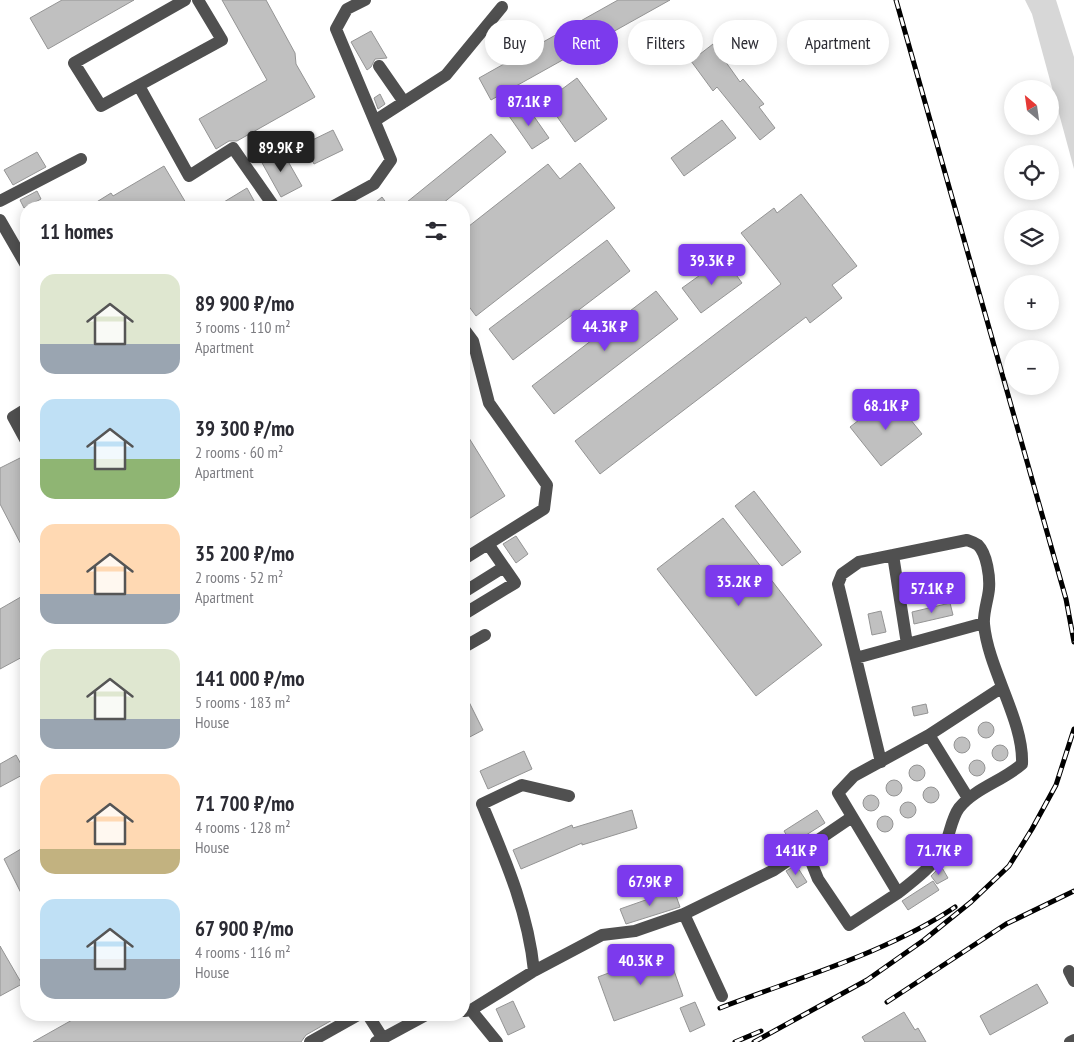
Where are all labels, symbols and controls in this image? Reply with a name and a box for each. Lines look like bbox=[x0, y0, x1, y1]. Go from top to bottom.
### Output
chip: Buy bbox=[485, 20, 544, 65]
chip: Rent bbox=[554, 20, 618, 65]
chip: Filters bbox=[628, 20, 703, 65]
chip: New bbox=[713, 20, 777, 65]
chip: Apartment bbox=[787, 20, 889, 65]
north arrow bbox=[1004, 80, 1059, 135]
map controls bbox=[1004, 80, 1059, 395]
pin: 87.1K ₽ bbox=[483, 84, 575, 127]
text: 87.1K ₽ bbox=[507, 91, 551, 111]
pin: 89.9K ₽ bbox=[235, 130, 327, 173]
text: 89.9K ₽ bbox=[258, 137, 304, 157]
button: locate bbox=[1004, 145, 1059, 200]
button: layers bbox=[1004, 210, 1059, 265]
icon: filters bbox=[422, 217, 450, 245]
text: 11 homes bbox=[40, 218, 113, 245]
pin: 39.3K ₽ bbox=[666, 244, 758, 286]
text: 39.3K ₽ bbox=[689, 250, 735, 270]
button: + bbox=[1004, 275, 1059, 330]
text: 89 900 ₽/mo bbox=[195, 290, 294, 317]
icon: home bbox=[80, 294, 140, 354]
pin: 44.3K ₽ bbox=[559, 310, 651, 352]
text: 44.3K ₽ bbox=[582, 316, 628, 336]
text: 3 rooms · 110 m² bbox=[195, 317, 291, 337]
text: Apartment bbox=[195, 337, 254, 357]
button: − bbox=[1004, 340, 1059, 395]
pin: 68.1K ₽ bbox=[840, 388, 932, 431]
text: 68.1K ₽ bbox=[863, 395, 909, 415]
text: 39 300 ₽/mo bbox=[195, 415, 294, 442]
icon: home bbox=[80, 419, 140, 479]
text: 2 rooms · 60 m² bbox=[195, 442, 283, 462]
text: Apartment bbox=[195, 462, 254, 482]
text: 35 200 ₽/mo bbox=[195, 540, 294, 567]
icon: home bbox=[80, 544, 140, 604]
pin: 35.2K ₽ bbox=[693, 564, 785, 607]
text: 2 rooms · 52 m² bbox=[195, 567, 283, 587]
text: 35.2K ₽ bbox=[716, 571, 762, 591]
pin: 57.1K ₽ bbox=[886, 572, 978, 614]
text: 57.1K ₽ bbox=[910, 578, 954, 598]
text: Apartment bbox=[195, 587, 254, 607]
text: 141 000 ₽/mo bbox=[195, 665, 304, 692]
icon: home bbox=[80, 669, 140, 729]
text: 5 rooms · 183 m² bbox=[195, 692, 291, 712]
text: House bbox=[195, 712, 229, 732]
text: 71 700 ₽/mo bbox=[195, 790, 294, 817]
icon: home bbox=[80, 794, 140, 854]
text: 4 rooms · 128 m² bbox=[195, 817, 291, 837]
pin: 141K ₽ bbox=[755, 834, 837, 876]
pin: 71.7K ₽ bbox=[893, 834, 985, 876]
text: House bbox=[195, 837, 229, 857]
text: 141K ₽ bbox=[775, 840, 817, 860]
text: 71.7K ₽ bbox=[916, 840, 962, 860]
pin: 67.9K ₽ bbox=[604, 864, 696, 907]
text: 67.9K ₽ bbox=[628, 871, 672, 891]
text: 67 900 ₽/mo bbox=[195, 915, 294, 942]
icon: home bbox=[80, 919, 140, 979]
text: 4 rooms · 116 m² bbox=[195, 942, 291, 962]
pin: 40.3K ₽ bbox=[595, 944, 687, 986]
text: 40.3K ₽ bbox=[618, 950, 664, 970]
text: House bbox=[195, 962, 229, 982]

